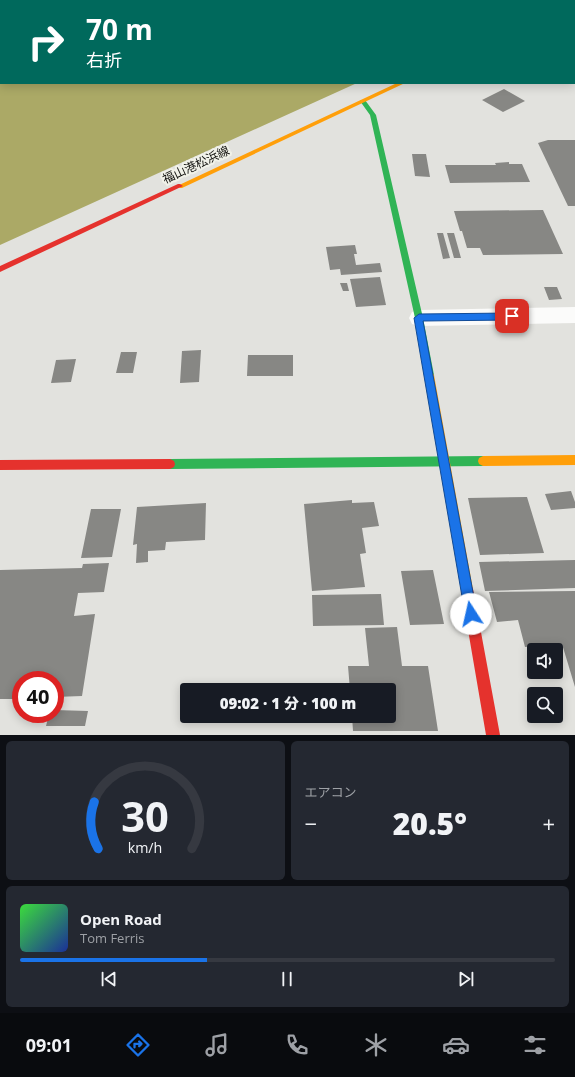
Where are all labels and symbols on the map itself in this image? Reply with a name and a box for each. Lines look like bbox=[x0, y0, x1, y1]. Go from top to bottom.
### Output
street label: 福山港松浜線 bbox=[160, 142, 232, 187]
pin bbox=[495, 299, 529, 333]
position arrow bbox=[450, 593, 492, 635]
speed limit sign: 40 bbox=[12, 671, 64, 723]

